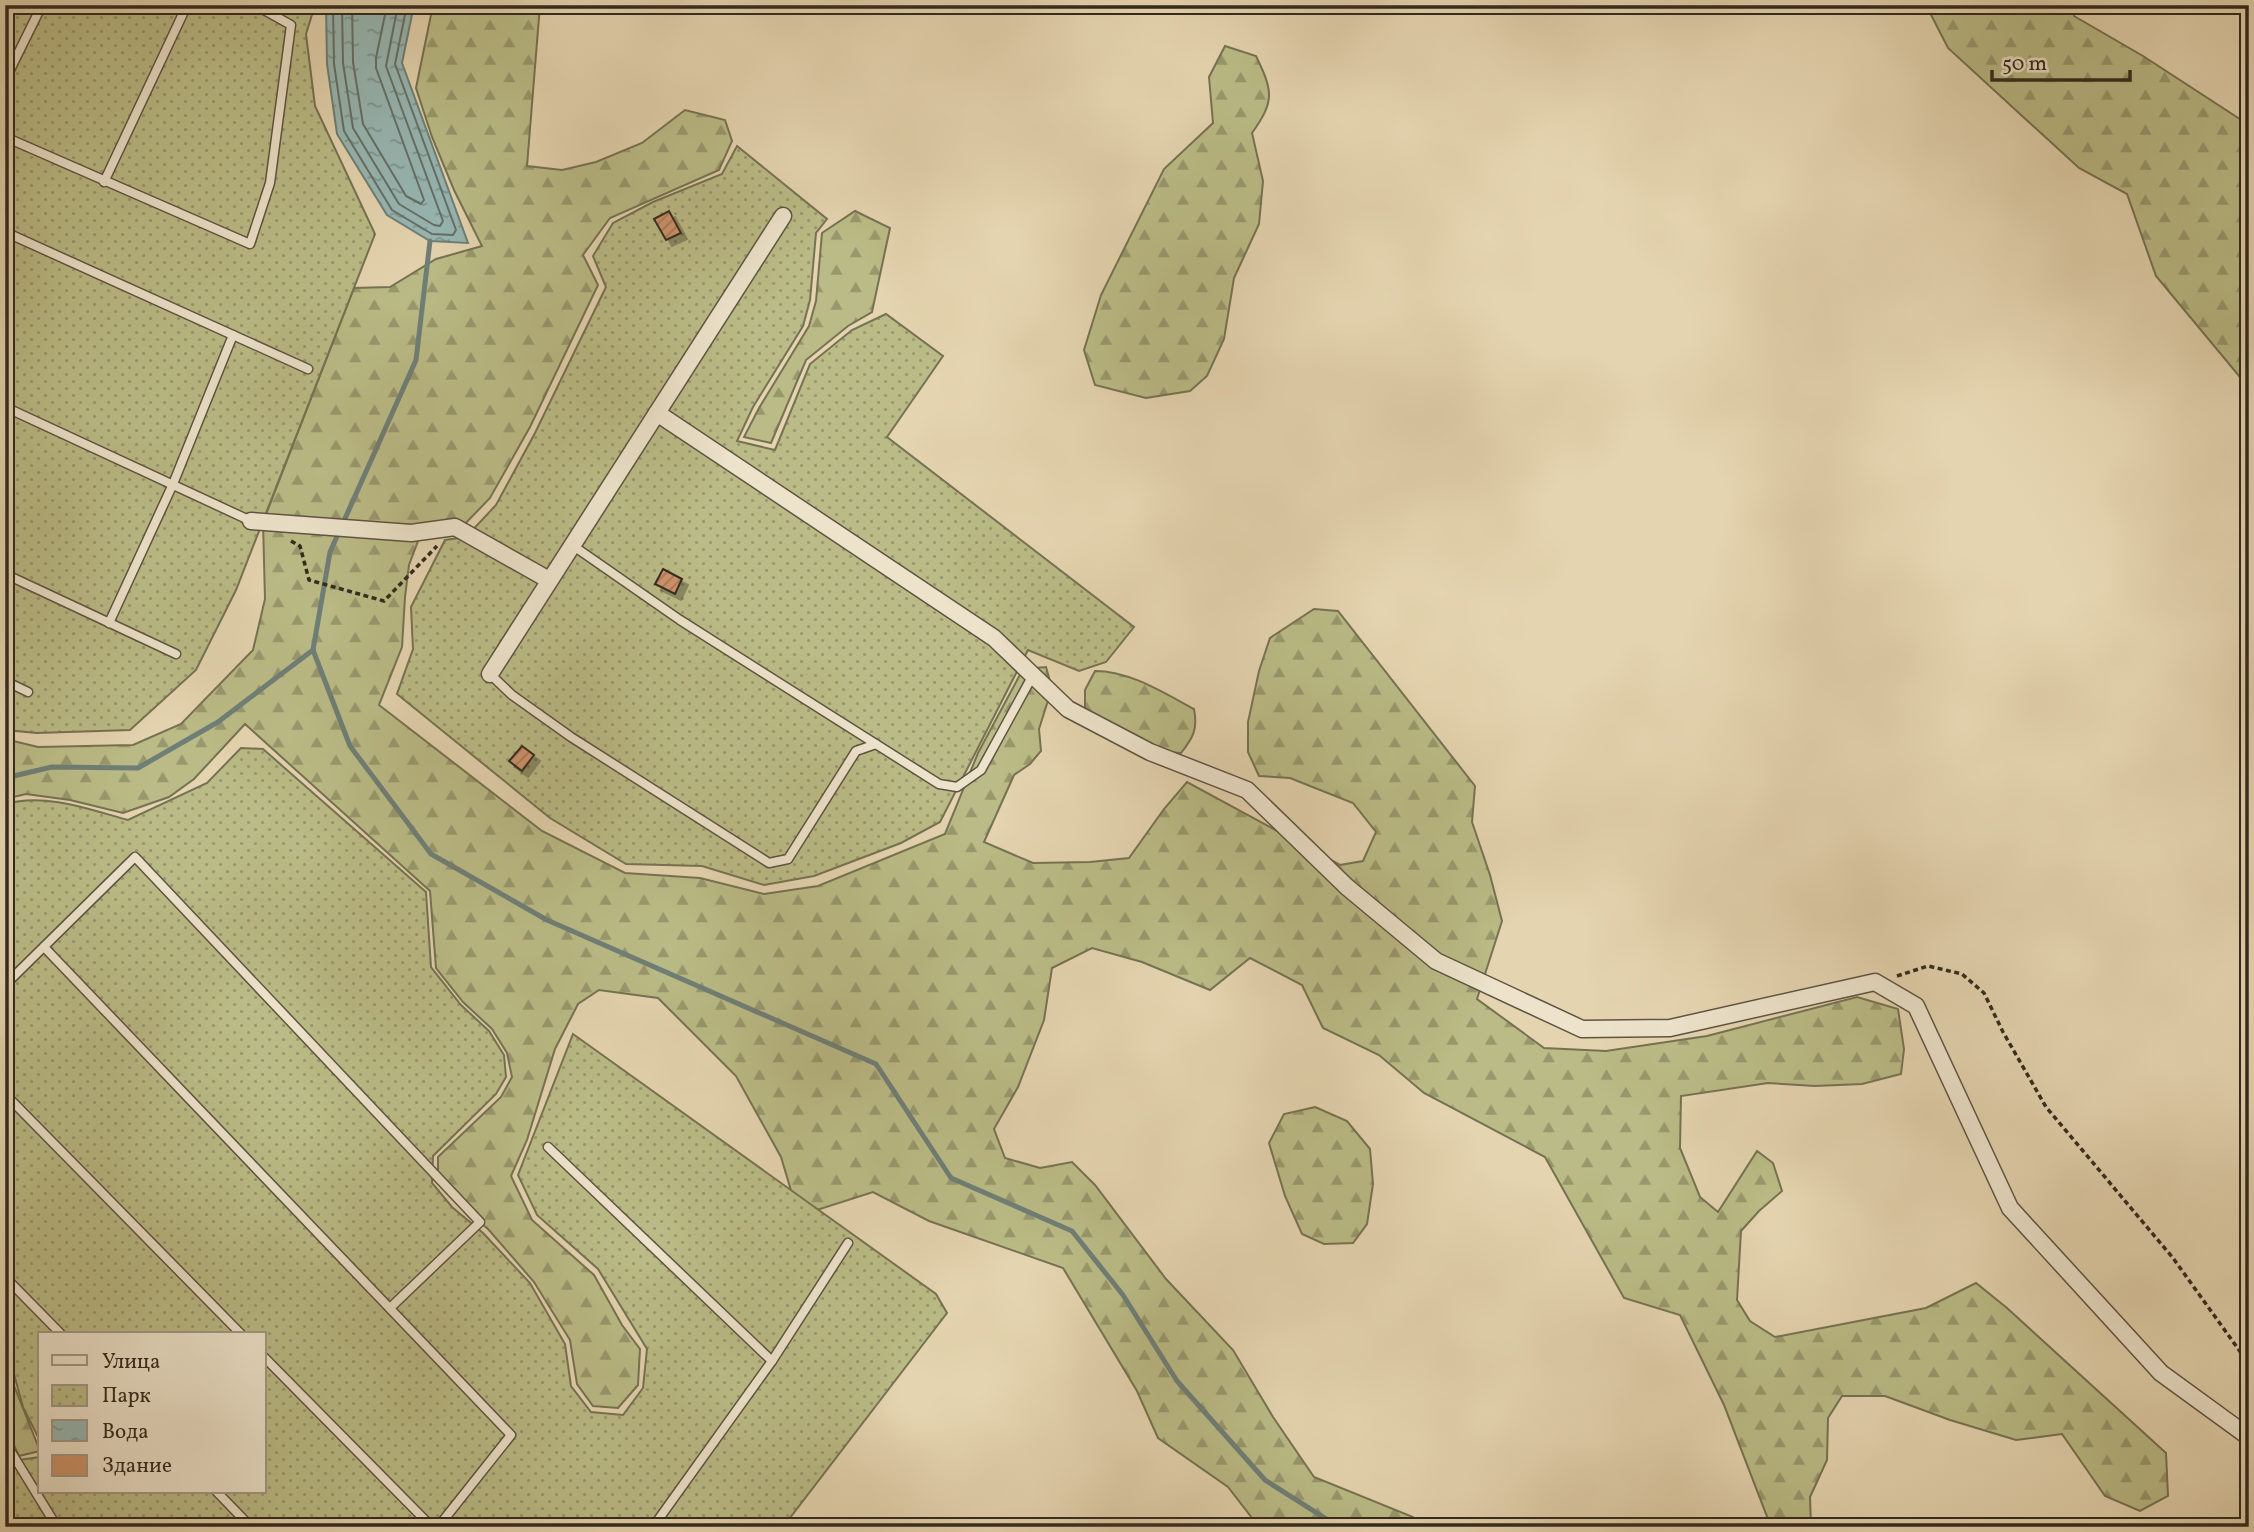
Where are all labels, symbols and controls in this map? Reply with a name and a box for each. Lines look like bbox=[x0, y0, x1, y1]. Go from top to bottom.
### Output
scale bar bbox=[1992, 38, 2130, 82]
text: 50 m bbox=[2002, 50, 2047, 79]
legend bbox=[38, 1332, 266, 1494]
text: Улица bbox=[102, 1348, 160, 1377]
text: Парк bbox=[102, 1382, 151, 1411]
text: Вода bbox=[102, 1418, 149, 1447]
text: Здание bbox=[102, 1452, 172, 1481]

